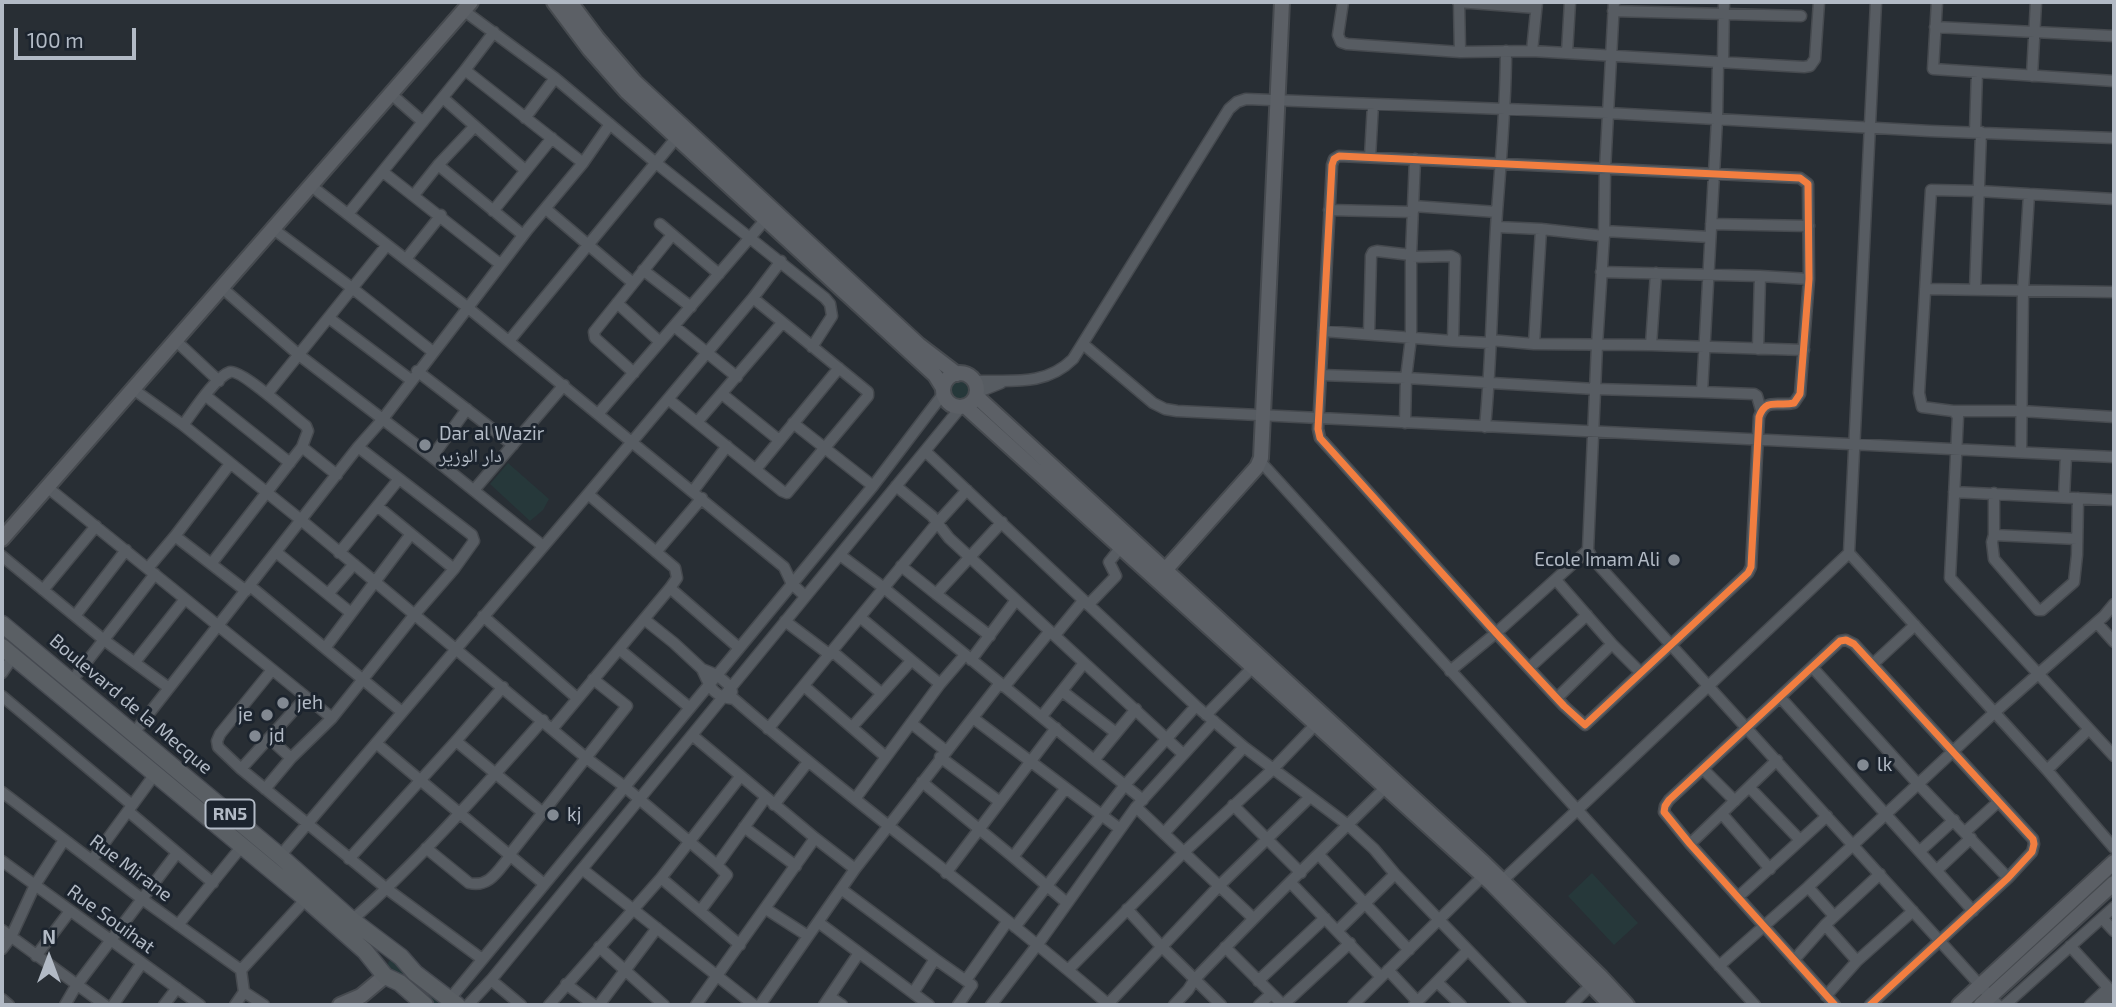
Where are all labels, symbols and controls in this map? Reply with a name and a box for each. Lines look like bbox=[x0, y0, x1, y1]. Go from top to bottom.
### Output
scale bar bbox=[18, 14, 140, 58]
text: 100 m bbox=[27, 27, 84, 52]
place label: Dar al Wazir دار الوزير bbox=[439, 423, 544, 467]
marker: Dar al Wazir دار الوزير bbox=[417, 437, 433, 453]
place label: Ecole Imam Ali bbox=[1534, 549, 1660, 571]
marker: Ecole Imam Ali bbox=[1666, 552, 1682, 568]
street label: Boulevard de la Mecque bbox=[45, 629, 217, 779]
place label: jeh bbox=[297, 692, 323, 714]
marker: jeh bbox=[275, 695, 291, 711]
place label: je bbox=[238, 704, 253, 726]
marker: je bbox=[259, 707, 275, 723]
place label: jd bbox=[269, 725, 285, 747]
marker: jd bbox=[247, 728, 263, 744]
place label: lk bbox=[1877, 754, 1892, 776]
marker: lk bbox=[1855, 757, 1871, 773]
road number: RN5 bbox=[205, 800, 254, 828]
place label: kj bbox=[567, 804, 581, 826]
marker: kj bbox=[545, 807, 561, 823]
street label: Rue Mirane bbox=[85, 830, 177, 906]
street label: Rue Souihat bbox=[63, 880, 159, 958]
north arrow bbox=[14, 923, 84, 993]
text: N bbox=[42, 925, 56, 948]

